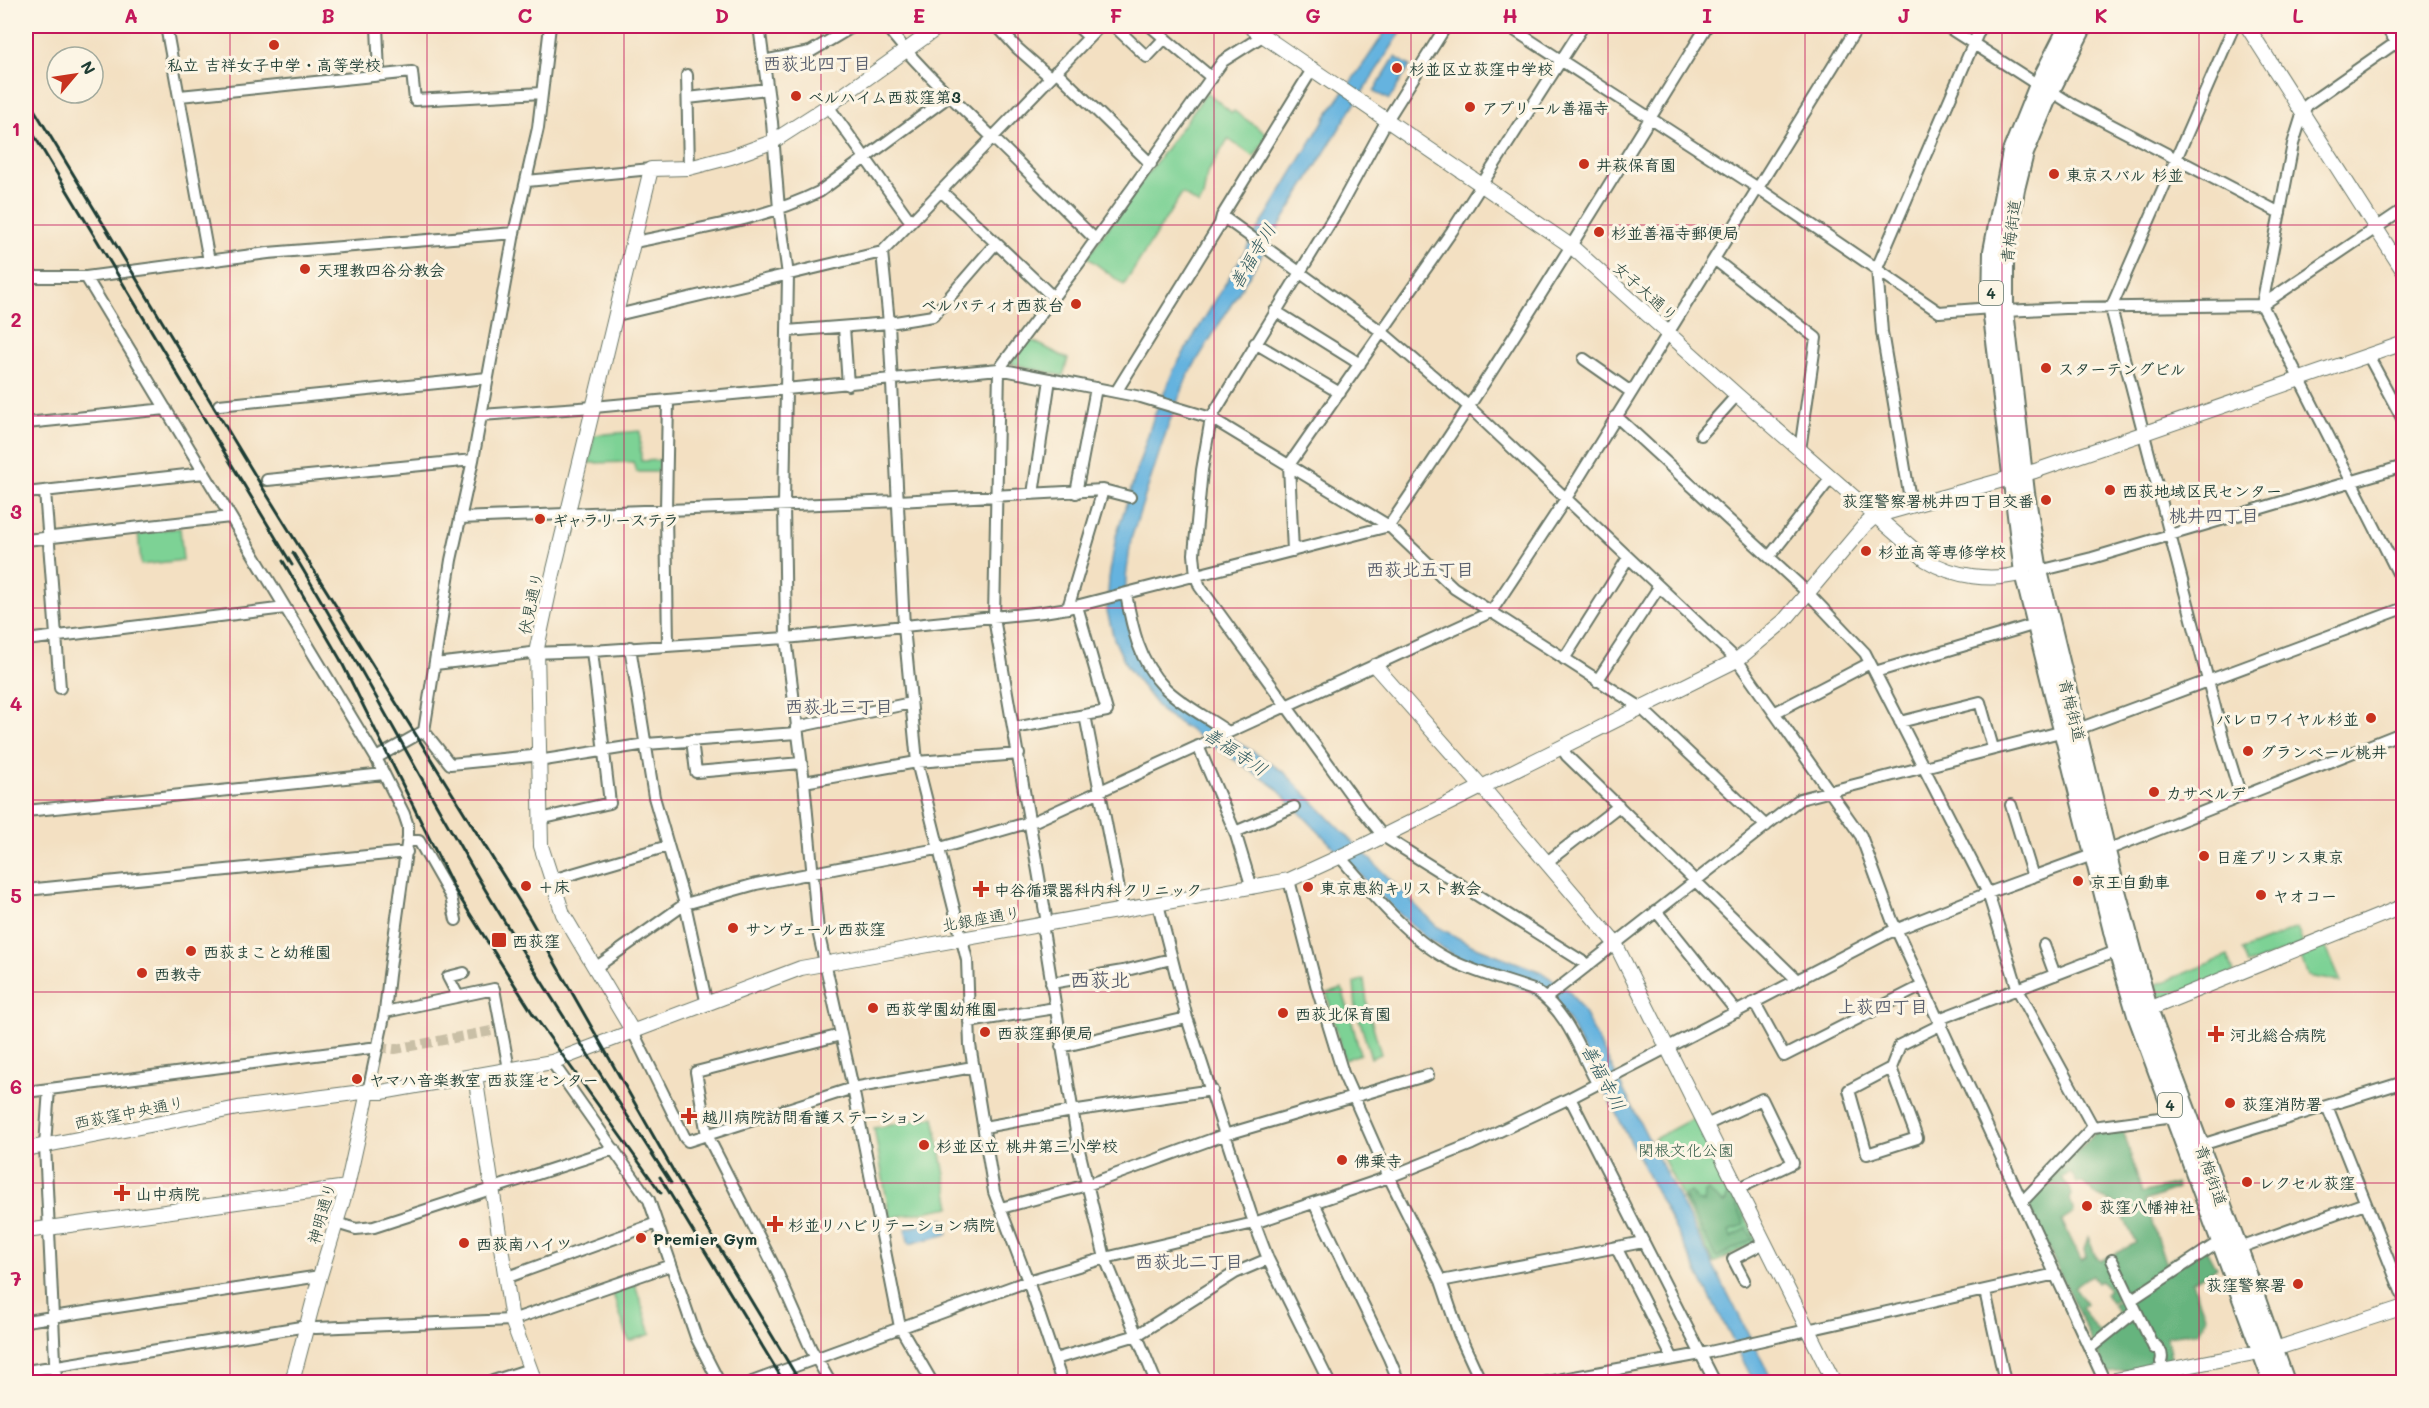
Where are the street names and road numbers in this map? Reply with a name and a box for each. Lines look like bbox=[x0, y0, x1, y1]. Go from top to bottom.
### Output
street label: 青梅街道 bbox=[1996, 198, 2024, 264]
street label: 女子大通り bbox=[1609, 256, 1683, 326]
road number: 4 bbox=[1979, 281, 2003, 305]
street label: 伏見通り bbox=[513, 570, 547, 636]
street label: 青梅街道 bbox=[2055, 676, 2091, 744]
street label: 北銀座通り bbox=[940, 901, 1022, 935]
street label: 西荻窪中央通り bbox=[72, 1091, 186, 1133]
road number: 4 bbox=[2158, 1093, 2182, 1117]
street label: 青梅街道 bbox=[2191, 1141, 2233, 1209]
street label: 神明通り bbox=[302, 1179, 340, 1247]

